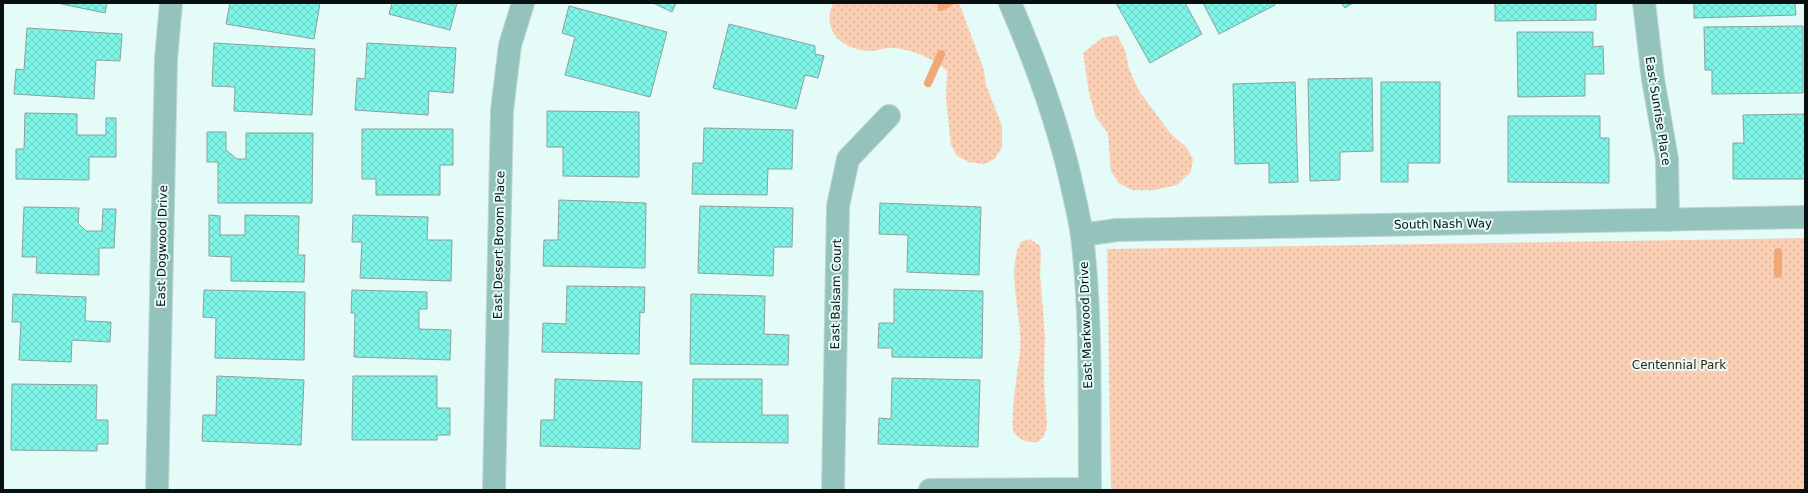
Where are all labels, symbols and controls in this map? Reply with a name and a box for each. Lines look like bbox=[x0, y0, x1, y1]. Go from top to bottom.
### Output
street label: East Sunrise Place bbox=[1642, 56, 1674, 166]
street label: East Desert Broom Place bbox=[491, 171, 507, 319]
street label: East Dogwood Drive bbox=[154, 185, 170, 307]
street label: South Nash Way bbox=[1394, 216, 1492, 232]
street label: East Balsam Court bbox=[828, 238, 844, 349]
street label: East Markwood Drive bbox=[1077, 261, 1095, 389]
park label: Centennial Park bbox=[1632, 358, 1726, 372]

